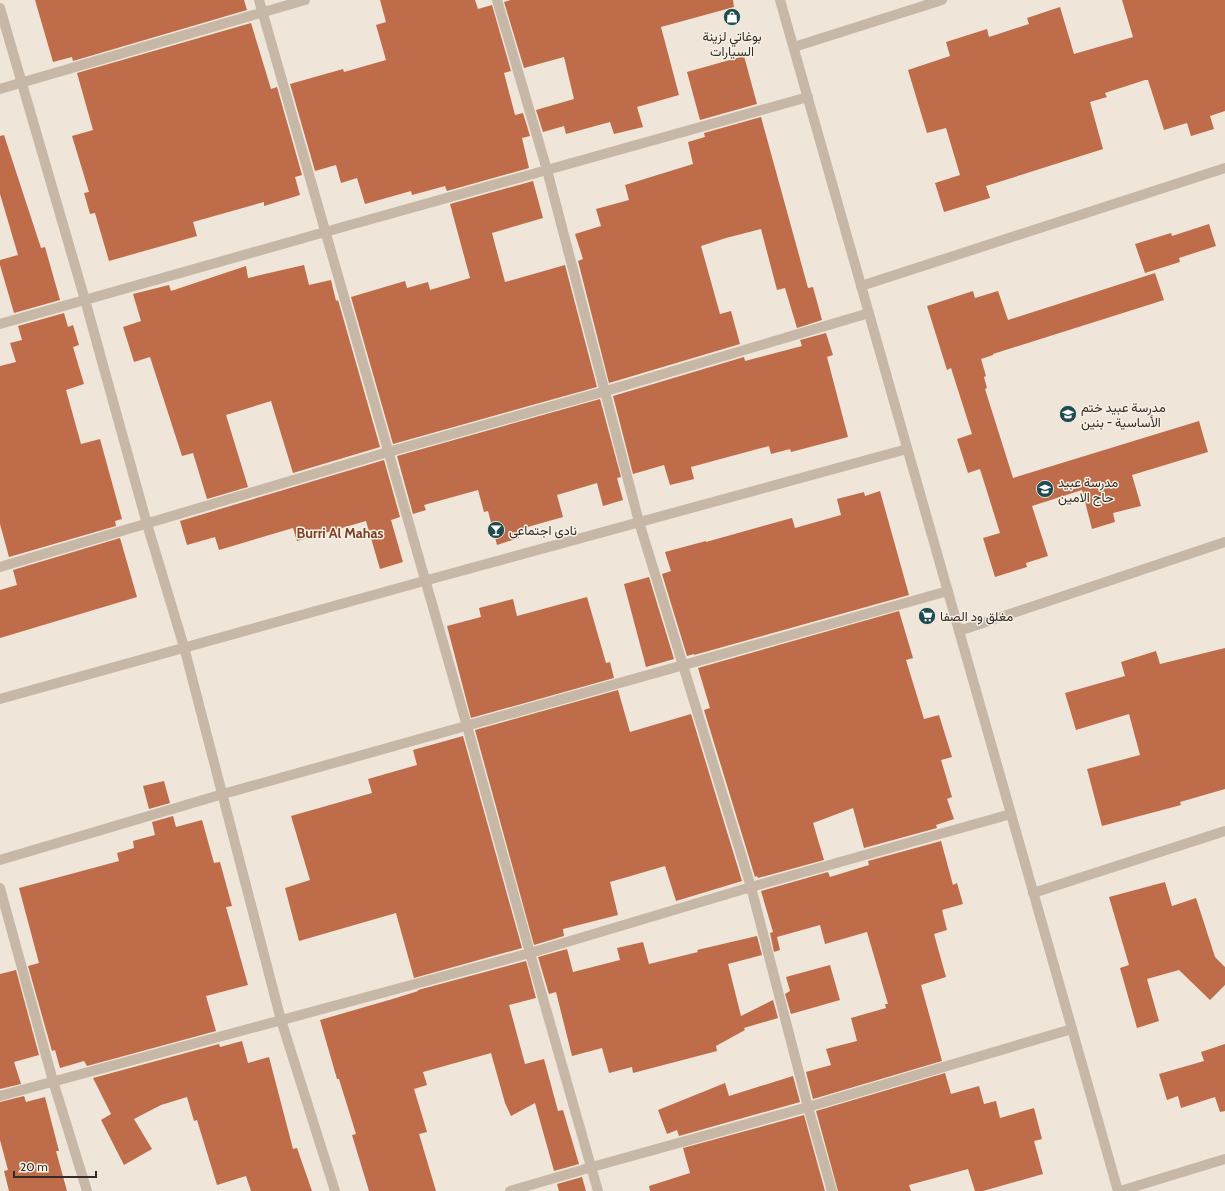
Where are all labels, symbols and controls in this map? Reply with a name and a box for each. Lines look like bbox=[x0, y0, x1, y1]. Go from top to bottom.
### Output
shop icon: بوغاتي لزينة السيارات bbox=[722, 7, 742, 27]
place label: بوغاتي لزينة السيارات bbox=[702, 28, 762, 60]
place label: مدرسة عبيد ختم الأساسية - بنين bbox=[1081, 399, 1166, 431]
school or university icon: مدرسة عبيد ختم الأساسية - بنين bbox=[1058, 404, 1078, 424]
place label: مدرسة عبيد حاج الامين bbox=[1058, 474, 1118, 507]
school or university icon: مدرسة عبيد حاج الامين bbox=[1035, 479, 1055, 499]
bar icon: نادى اجتماعى bbox=[486, 520, 506, 540]
place label: نادى اجتماعى bbox=[509, 522, 577, 539]
district label: Burri Al Mahas bbox=[297, 524, 383, 542]
supermarket icon: مغلق ود الصفا bbox=[917, 606, 937, 626]
place label: مغلق ود الصفا bbox=[940, 608, 1013, 625]
scale bar bbox=[14, 1153, 96, 1179]
text: 20 m bbox=[20, 1159, 48, 1174]

